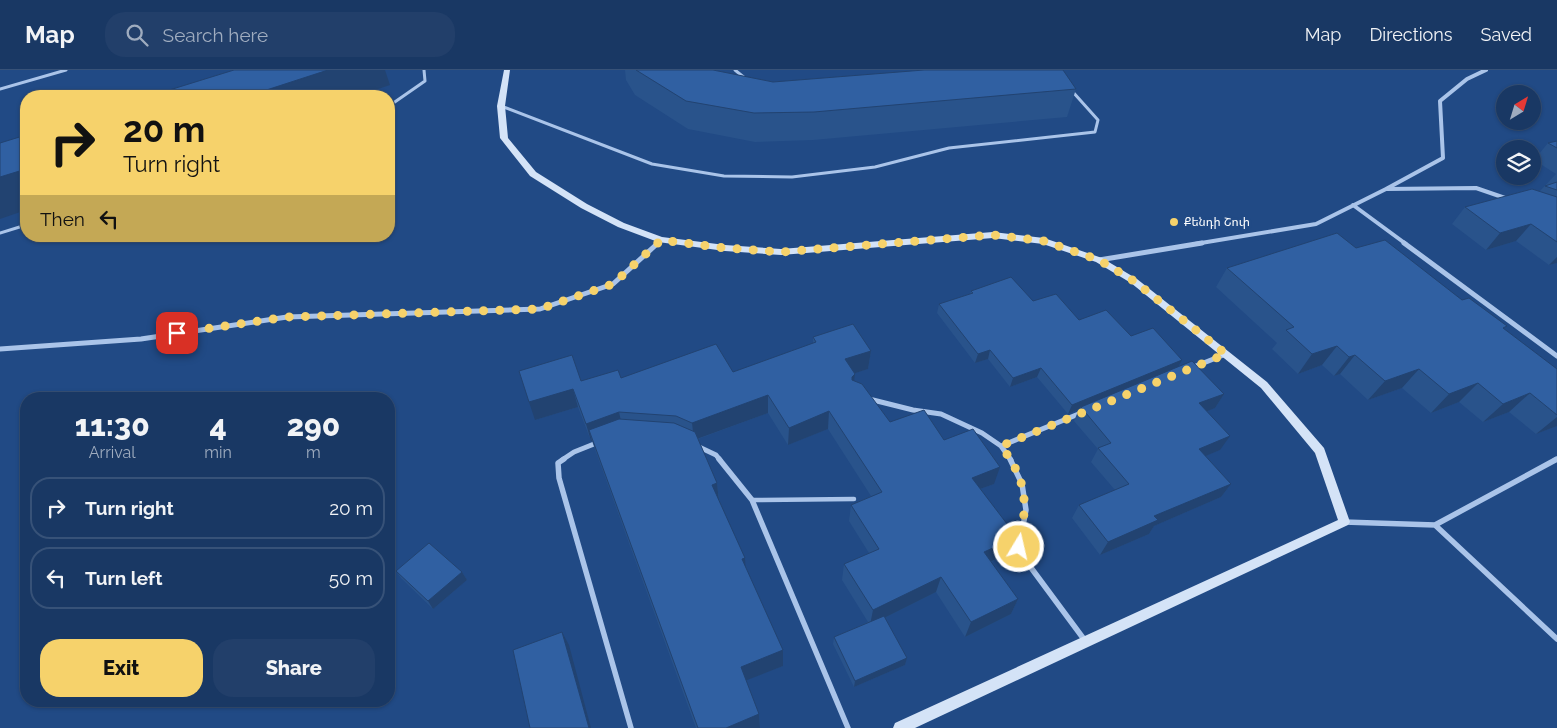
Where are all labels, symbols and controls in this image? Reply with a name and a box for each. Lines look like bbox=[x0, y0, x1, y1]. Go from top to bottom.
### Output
search box bbox=[105, 12, 455, 57]
text: Map bbox=[25, 20, 75, 49]
icon: search bbox=[123, 21, 151, 49]
text: Search here bbox=[163, 24, 268, 46]
text: Map bbox=[1305, 24, 1341, 45]
text: Directions bbox=[1369, 24, 1453, 45]
text: Saved bbox=[1481, 24, 1532, 45]
north arrow bbox=[1496, 85, 1541, 130]
map controls bbox=[1496, 85, 1541, 185]
text: 20 m bbox=[123, 109, 205, 150]
icon: right bbox=[40, 110, 105, 175]
button: layers bbox=[1496, 140, 1541, 185]
text: Turn right bbox=[123, 151, 220, 177]
icon: left bbox=[95, 205, 123, 233]
text: Then bbox=[40, 208, 85, 230]
place label: Քենդի Շոփ bbox=[1184, 215, 1250, 229]
marker: Քենդի Շոփ bbox=[1168, 216, 1180, 228]
pin bbox=[156, 312, 198, 354]
icon: arrive bbox=[163, 319, 191, 347]
text: 11:30 bbox=[75, 408, 150, 443]
text: 4 bbox=[209, 408, 227, 443]
text: 290 bbox=[287, 408, 340, 443]
text: Arrival bbox=[89, 443, 136, 462]
text: min bbox=[204, 443, 232, 462]
text: m bbox=[306, 443, 321, 462]
icon: right bbox=[42, 494, 70, 522]
text: Turn right bbox=[85, 497, 174, 519]
text: 20 m bbox=[329, 497, 373, 519]
position arrow bbox=[992, 520, 1044, 572]
icon: left bbox=[42, 564, 70, 592]
text: Turn left bbox=[85, 567, 162, 589]
text: 50 m bbox=[329, 567, 373, 589]
button: Exit bbox=[40, 639, 203, 697]
button: Share bbox=[213, 639, 375, 697]

